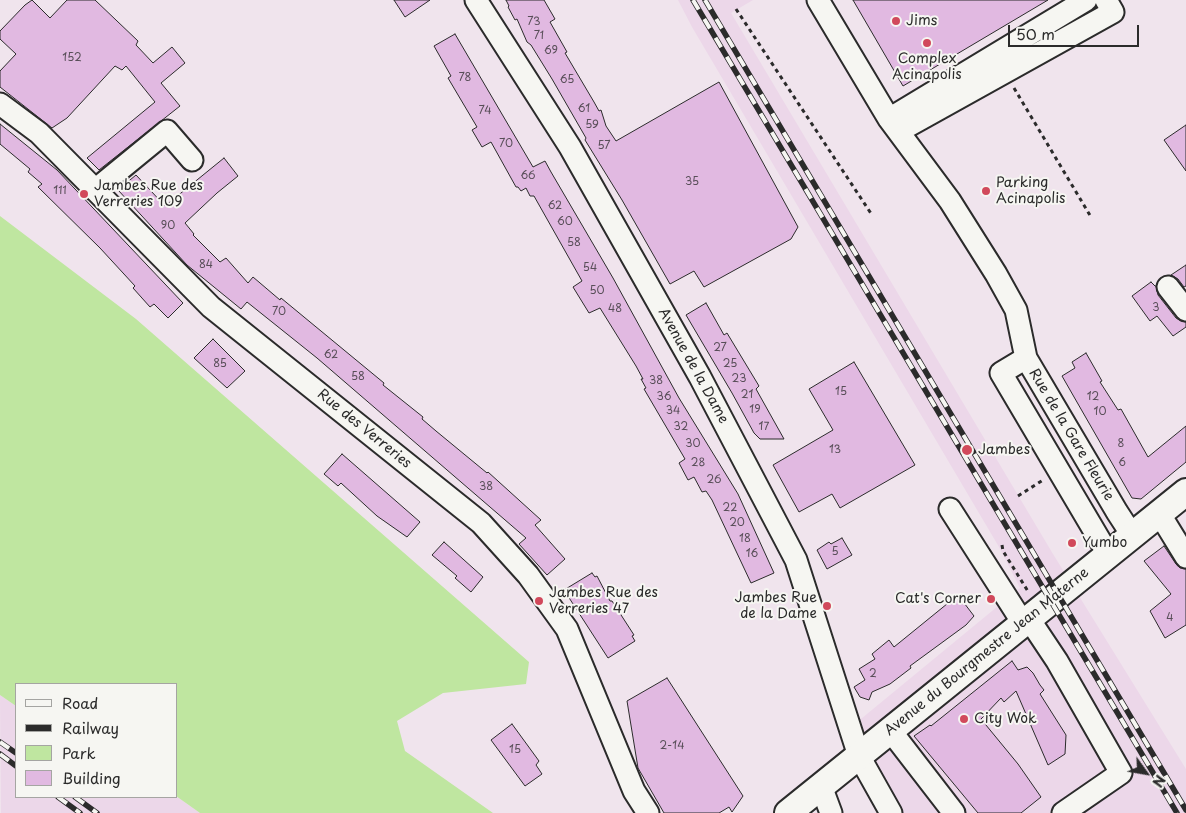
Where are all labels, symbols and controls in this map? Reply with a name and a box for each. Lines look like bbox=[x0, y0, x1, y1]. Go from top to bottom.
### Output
place label: Jims bbox=[906, 13, 937, 29]
house number: 73 bbox=[527, 15, 541, 29]
marker: Jims bbox=[890, 15, 902, 27]
scale bar bbox=[1011, 15, 1142, 47]
text: 50 m bbox=[1016, 22, 1055, 45]
house number: 71 bbox=[534, 29, 544, 43]
marker: Complex Acinapolis bbox=[921, 37, 933, 49]
house number: 69 bbox=[544, 44, 558, 58]
house number: 152 bbox=[62, 51, 82, 65]
place label: Complex Acinapolis bbox=[892, 51, 962, 84]
house number: 78 bbox=[459, 71, 471, 85]
house number: 65 bbox=[560, 73, 574, 87]
house number: 61 bbox=[578, 102, 590, 116]
house number: 74 bbox=[478, 104, 492, 118]
house number: 59 bbox=[585, 118, 599, 132]
house number: 70 bbox=[499, 137, 513, 151]
house number: 57 bbox=[597, 139, 611, 153]
house number: 66 bbox=[520, 169, 536, 183]
house number: 35 bbox=[685, 175, 699, 189]
place label: Parking Acinapolis bbox=[996, 175, 1065, 208]
place label: Jambes Rue des Verreries 109 bbox=[94, 178, 203, 210]
house number: 111 bbox=[53, 184, 67, 198]
marker: Parking Acinapolis bbox=[980, 185, 992, 197]
marker: Jambes Rue des Verreries 109 bbox=[78, 188, 90, 200]
house number: 62 bbox=[548, 199, 562, 213]
house number: 60 bbox=[557, 215, 573, 229]
house number: 90 bbox=[161, 219, 175, 233]
house number: 58 bbox=[567, 236, 581, 250]
house number: 84 bbox=[199, 258, 213, 272]
house number: 54 bbox=[583, 261, 597, 275]
house number: 50 bbox=[589, 284, 605, 298]
house number: 3 bbox=[1152, 301, 1160, 315]
house number: 48 bbox=[608, 302, 622, 316]
house number: 70 bbox=[272, 305, 286, 319]
street label: Avenue de la Dame bbox=[654, 305, 732, 427]
house number: 27 bbox=[713, 341, 727, 355]
house number: 62 bbox=[324, 348, 338, 362]
house number: 85 bbox=[213, 357, 227, 371]
house number: 25 bbox=[723, 357, 737, 371]
street label: Rue de la Gare Fleurie bbox=[1025, 366, 1117, 504]
house number: 58 bbox=[351, 370, 365, 384]
house number: 23 bbox=[732, 372, 746, 386]
house number: 38 bbox=[649, 374, 663, 388]
house number: 15 bbox=[835, 385, 847, 399]
street label: Rue des Verreries bbox=[314, 386, 414, 472]
house number: 21 bbox=[741, 388, 753, 402]
house number: 36 bbox=[657, 390, 671, 404]
house number: 12 bbox=[1087, 390, 1099, 404]
house number: 19 bbox=[749, 403, 761, 417]
house number: 34 bbox=[666, 404, 680, 418]
house number: 10 bbox=[1094, 405, 1106, 419]
house number: 32 bbox=[674, 420, 688, 434]
house number: 17 bbox=[759, 420, 769, 434]
house number: 30 bbox=[685, 437, 701, 451]
house number: 8 bbox=[1118, 437, 1124, 451]
place label: Jambes bbox=[978, 442, 1030, 458]
house number: 13 bbox=[829, 443, 841, 457]
marker: Jambes bbox=[960, 443, 974, 457]
house number: 28 bbox=[691, 456, 705, 470]
house number: 6 bbox=[1118, 456, 1126, 470]
house number: 26 bbox=[706, 473, 722, 487]
house number: 38 bbox=[479, 480, 493, 494]
house number: 22 bbox=[723, 501, 737, 515]
house number: 20 bbox=[729, 516, 745, 530]
house number: 18 bbox=[739, 532, 751, 546]
place label: Yumbo bbox=[1082, 535, 1127, 551]
marker: Yumbo bbox=[1066, 537, 1078, 549]
house number: 5 bbox=[831, 545, 839, 559]
house number: 16 bbox=[746, 547, 758, 561]
street label: Avenue du Bourgmestre Jean Materne bbox=[882, 564, 1092, 740]
place label: Jambes Rue des Verreries 47 bbox=[549, 585, 658, 618]
place label: Jambes Rue de la Dame bbox=[734, 590, 817, 622]
place label: Cat's Corner bbox=[895, 591, 981, 607]
marker: Cat's Corner bbox=[985, 593, 997, 605]
marker: Jambes Rue des Verreries 47 bbox=[533, 595, 545, 607]
marker: Jambes Rue de la Dame bbox=[821, 600, 833, 612]
house number: 4 bbox=[1166, 611, 1174, 625]
house number: 2 bbox=[869, 667, 877, 681]
legend bbox=[15, 683, 178, 798]
text: Road bbox=[62, 691, 98, 714]
place label: City Wok bbox=[974, 711, 1037, 727]
marker: City Wok bbox=[958, 713, 970, 725]
text: Railway bbox=[62, 716, 119, 739]
house number: 2-14 bbox=[659, 739, 685, 753]
text: Park bbox=[62, 741, 96, 764]
house number: 15 bbox=[509, 743, 521, 757]
north arrow bbox=[1121, 748, 1171, 798]
text: Building bbox=[62, 766, 121, 789]
text: N bbox=[1147, 771, 1171, 791]

